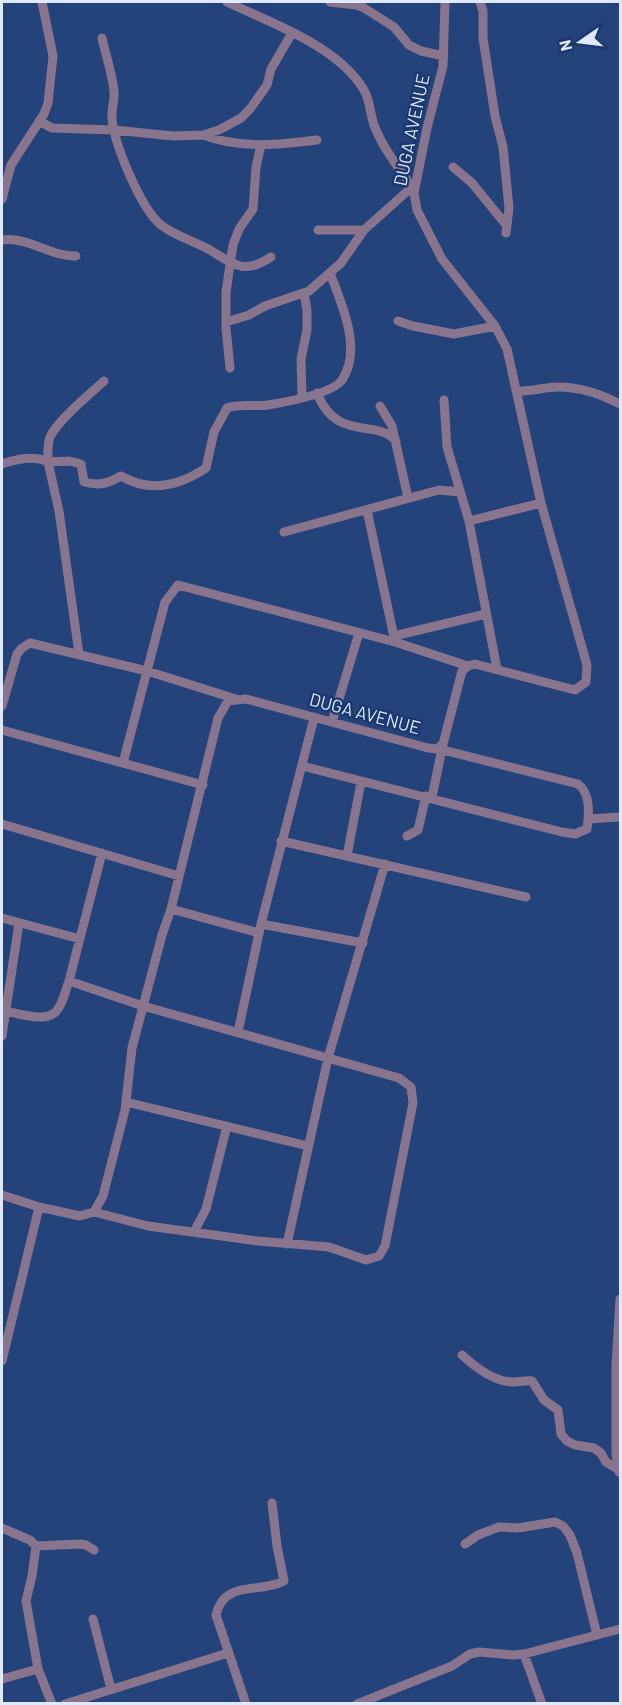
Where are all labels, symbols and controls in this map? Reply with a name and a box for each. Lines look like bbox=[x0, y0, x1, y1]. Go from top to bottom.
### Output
north arrow bbox=[550, 12, 610, 72]
text: N bbox=[554, 38, 575, 53]
street label: DUGA AVENUE bbox=[388, 72, 434, 188]
street label: DUGA AVENUE bbox=[307, 688, 423, 738]

